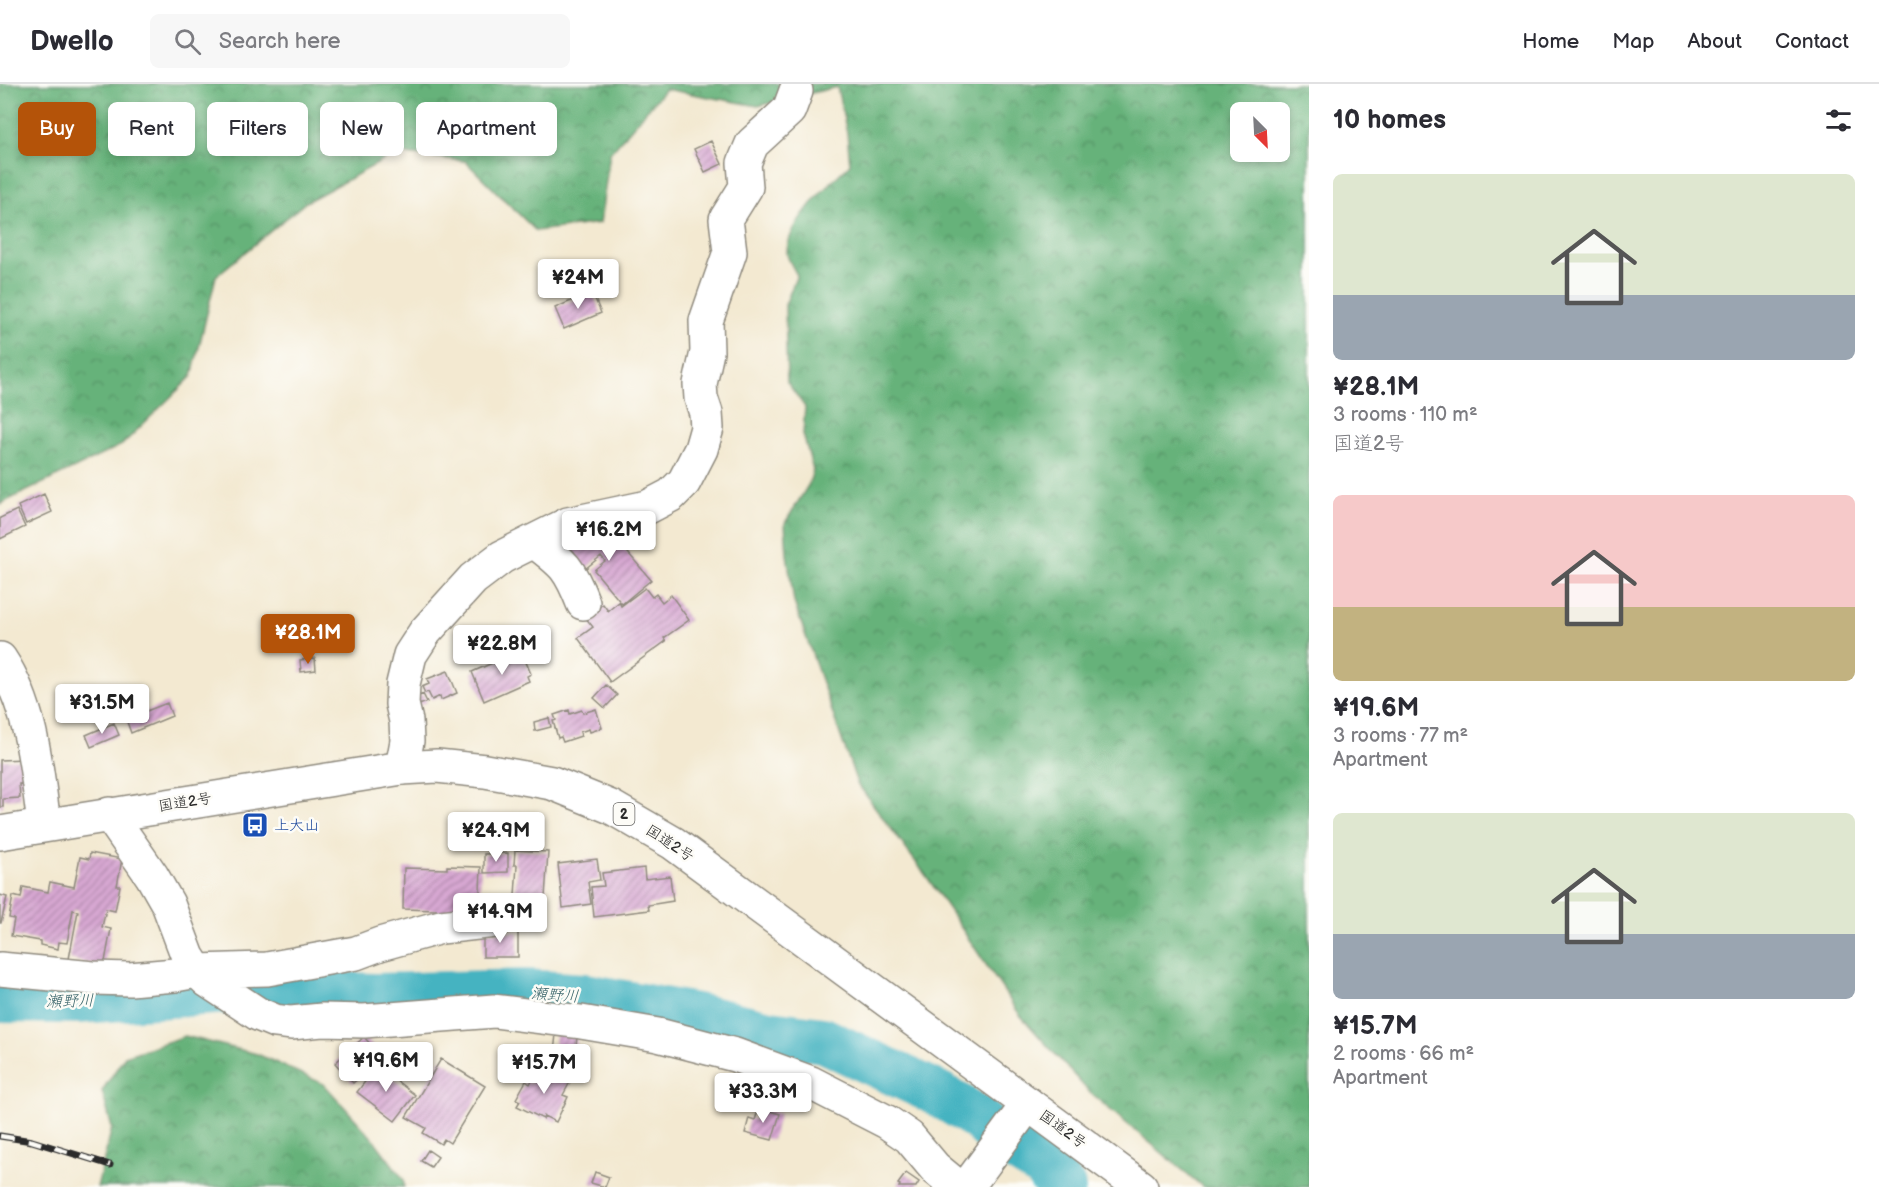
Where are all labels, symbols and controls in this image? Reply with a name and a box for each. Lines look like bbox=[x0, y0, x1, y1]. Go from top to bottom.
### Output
search box bbox=[150, 14, 570, 68]
text: Dwello bbox=[30, 25, 114, 58]
icon: search bbox=[171, 25, 204, 58]
text: Search here bbox=[219, 28, 341, 55]
text: Home bbox=[1522, 29, 1579, 54]
text: Map bbox=[1612, 29, 1654, 54]
text: About bbox=[1687, 29, 1742, 54]
text: Contact bbox=[1775, 29, 1849, 54]
chip: Buy bbox=[18, 102, 96, 156]
chip: Rent bbox=[108, 102, 195, 156]
chip: Filters bbox=[207, 102, 308, 156]
chip: New bbox=[320, 102, 404, 156]
chip: Apartment bbox=[416, 102, 557, 156]
north arrow bbox=[1230, 102, 1290, 162]
map controls bbox=[1230, 102, 1290, 162]
icon: filters bbox=[1822, 104, 1855, 137]
text: 10 homes bbox=[1333, 105, 1446, 136]
icon: home bbox=[1540, 213, 1648, 321]
pin: ¥24M bbox=[542, 259, 614, 310]
text: ¥24M bbox=[552, 266, 604, 290]
text: ¥28.1M bbox=[1333, 372, 1419, 403]
text: 3 rooms · 110 m² bbox=[1333, 403, 1478, 427]
text: 国道2号 bbox=[1333, 432, 1405, 456]
pin: ¥16.2M bbox=[560, 511, 658, 562]
text: ¥16.2M bbox=[576, 518, 642, 542]
icon: home bbox=[1540, 534, 1648, 642]
pin: ¥28.1M bbox=[259, 614, 357, 665]
text: ¥28.1M bbox=[275, 621, 341, 645]
pin: ¥22.8M bbox=[453, 625, 551, 676]
text: ¥22.8M bbox=[467, 632, 537, 656]
pin: ¥31.5M bbox=[53, 684, 151, 735]
text: ¥31.5M bbox=[69, 691, 135, 715]
text: ¥19.6M bbox=[1333, 693, 1419, 724]
text: 3 rooms · 77 m² bbox=[1333, 724, 1468, 748]
text: Apartment bbox=[1333, 748, 1428, 772]
street label: 国道2号 bbox=[157, 789, 213, 816]
road number: 2 bbox=[614, 803, 634, 825]
bus stop icon: 上大山 bbox=[240, 810, 270, 840]
pin: ¥24.9M bbox=[447, 812, 545, 863]
place label: 上大山 bbox=[274, 816, 319, 835]
text: ¥24.9M bbox=[462, 819, 530, 843]
street label: 国道2号 bbox=[642, 821, 697, 866]
icon: home bbox=[1540, 852, 1648, 960]
pin: ¥14.9M bbox=[451, 893, 549, 944]
text: ¥14.9M bbox=[467, 900, 533, 924]
water label: 瀬野川 bbox=[530, 984, 580, 1007]
water label: 瀬野川 bbox=[46, 992, 94, 1011]
text: ¥15.7M bbox=[1333, 1011, 1417, 1042]
pin: ¥19.6M bbox=[337, 1042, 435, 1093]
text: 2 rooms · 66 m² bbox=[1333, 1042, 1474, 1066]
pin: ¥15.7M bbox=[495, 1044, 593, 1095]
text: ¥19.6M bbox=[353, 1049, 419, 1073]
text: ¥15.7M bbox=[512, 1051, 576, 1075]
text: Apartment bbox=[1333, 1066, 1428, 1090]
pin: ¥33.3M bbox=[714, 1073, 812, 1124]
text: ¥33.3M bbox=[729, 1080, 797, 1104]
street label: 国道2号 bbox=[1035, 1106, 1090, 1153]

